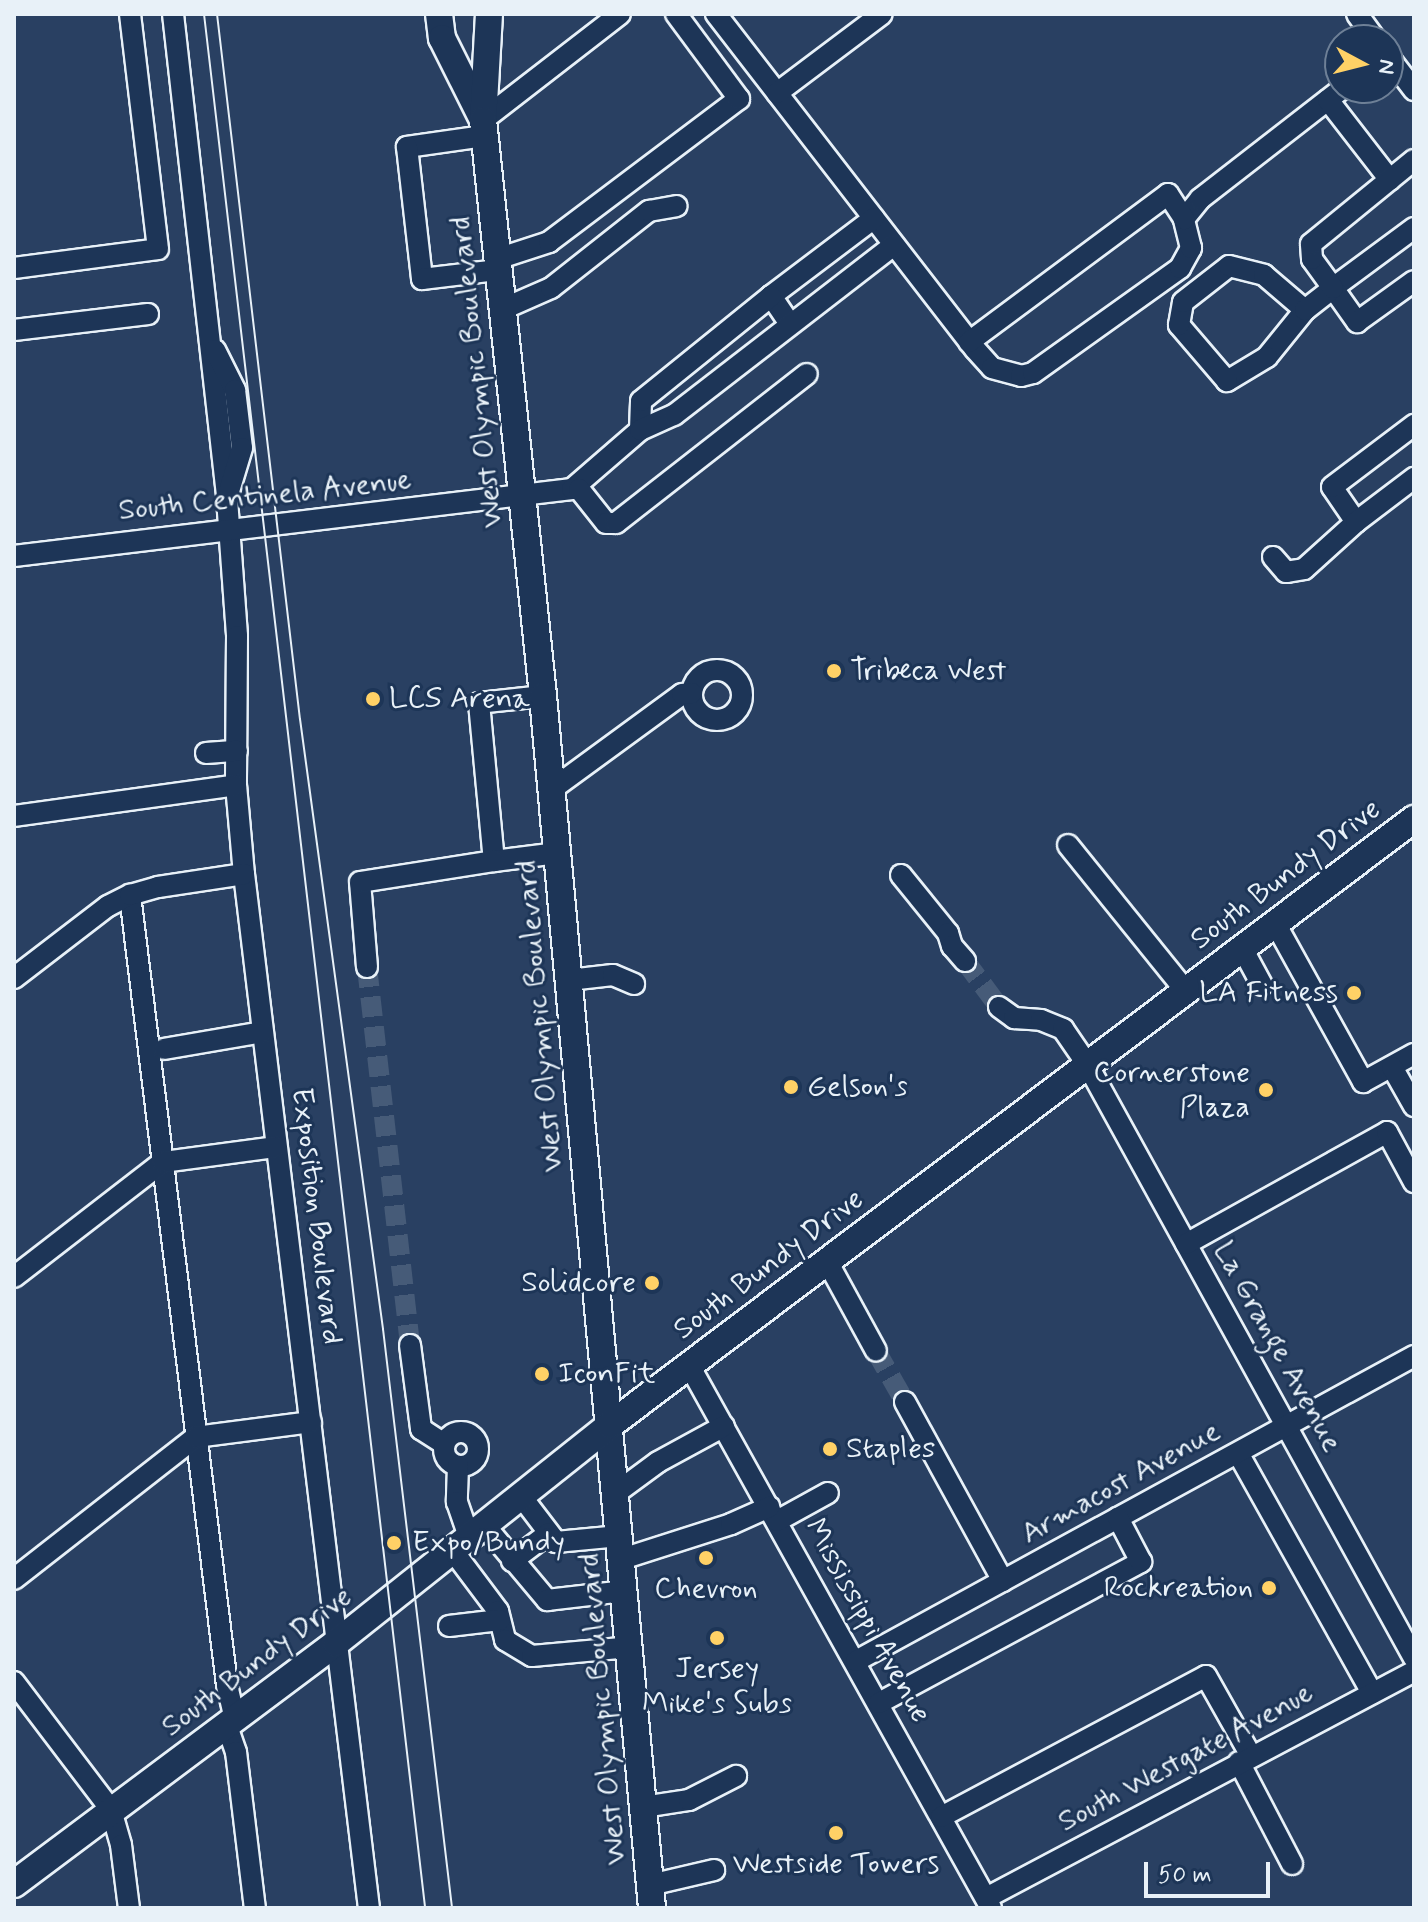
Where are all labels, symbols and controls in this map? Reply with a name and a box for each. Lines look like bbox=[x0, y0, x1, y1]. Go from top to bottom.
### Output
north arrow bbox=[1324, 24, 1404, 104]
text: N bbox=[1371, 58, 1401, 76]
street label: West Olympic Boulevard bbox=[443, 218, 511, 526]
street label: South Centinela Avenue bbox=[114, 462, 416, 530]
place label: Tribeca West bbox=[850, 653, 1009, 689]
marker: Tribeca West bbox=[825, 662, 843, 680]
place label: LCS Arena bbox=[389, 681, 530, 717]
marker: LCS Arena bbox=[364, 690, 382, 708]
street label: South Bundy Drive bbox=[1184, 792, 1388, 958]
street label: West Olympic Boulevard bbox=[509, 863, 571, 1169]
place label: LA Fitness bbox=[1194, 975, 1338, 1011]
marker: LA Fitness bbox=[1345, 984, 1363, 1002]
place label: Cornerstone Plaza bbox=[1093, 1055, 1250, 1126]
place label: Gelson's bbox=[807, 1069, 908, 1105]
marker: Gelson's bbox=[782, 1078, 800, 1096]
marker: Cornerstone Plaza bbox=[1257, 1081, 1275, 1099]
street label: Exposition Boulevard bbox=[283, 1088, 349, 1344]
street label: South Bundy Drive bbox=[667, 1182, 871, 1348]
street label: La Grange Avenue bbox=[1203, 1233, 1351, 1461]
place label: Solidcore bbox=[521, 1265, 636, 1301]
marker: Solidcore bbox=[643, 1274, 661, 1292]
place label: IconFit bbox=[558, 1356, 655, 1392]
marker: IconFit bbox=[533, 1365, 551, 1383]
street label: Armacost Avenue bbox=[1015, 1413, 1227, 1553]
place label: Staples bbox=[846, 1431, 935, 1467]
marker: Staples bbox=[821, 1440, 839, 1458]
street label: Mississippi Avenue bbox=[795, 1511, 939, 1731]
place label: Expo/Bundy bbox=[412, 1525, 565, 1561]
marker: Expo/Bundy bbox=[383, 1532, 405, 1554]
marker: Chevron bbox=[697, 1549, 715, 1567]
street label: West Olympic Boulevard bbox=[572, 1556, 634, 1862]
place label: Rockreation bbox=[1104, 1570, 1253, 1606]
place label: Chevron bbox=[654, 1571, 758, 1607]
street label: South Bundy Drive bbox=[155, 1579, 359, 1745]
marker: Rockreation bbox=[1260, 1579, 1278, 1597]
marker: Jersey Mike's Subs bbox=[708, 1629, 726, 1647]
place label: Jersey Mike's Subs bbox=[641, 1651, 793, 1722]
street label: South Westgate Avenue bbox=[1050, 1674, 1322, 1842]
marker: Westside Towers bbox=[827, 1824, 845, 1842]
place label: Westside Towers bbox=[733, 1846, 939, 1882]
scale bar bbox=[1148, 1846, 1274, 1896]
text: 50 m bbox=[1158, 1860, 1212, 1891]

